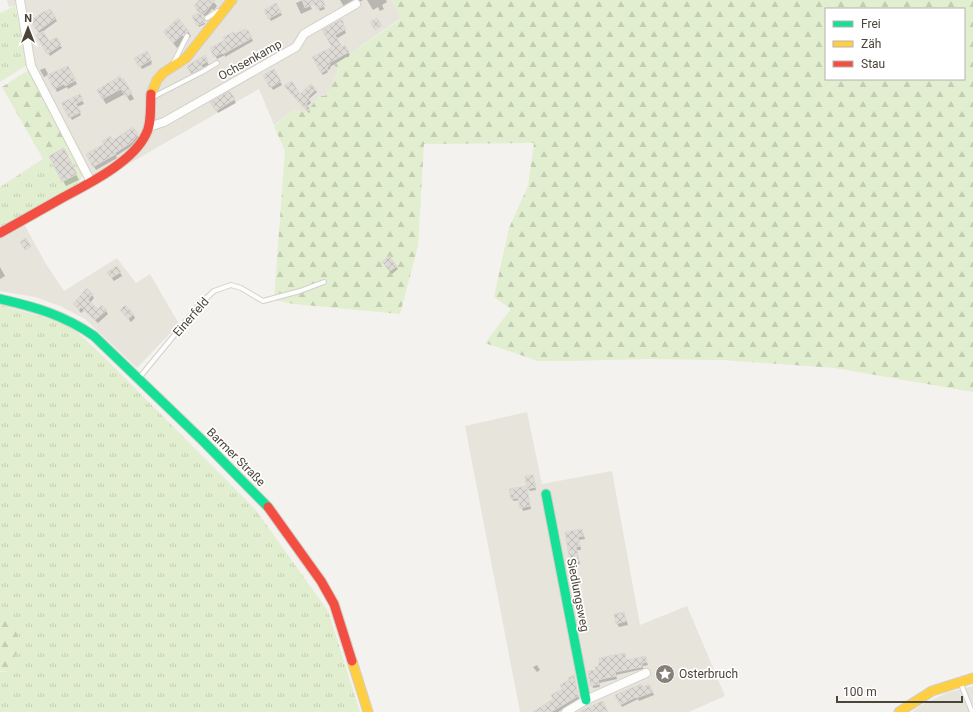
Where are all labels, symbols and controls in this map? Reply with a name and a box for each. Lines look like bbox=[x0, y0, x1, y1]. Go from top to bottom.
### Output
north arrow bbox=[8, 8, 48, 48]
legend bbox=[825, 8, 965, 80]
text: N bbox=[24, 12, 32, 25]
text: Frei bbox=[861, 17, 881, 31]
street label: Ochsenkamp bbox=[216, 37, 284, 83]
text: Zäh bbox=[861, 37, 881, 51]
text: Stau bbox=[861, 57, 885, 71]
street label: Einerfeld bbox=[170, 295, 212, 339]
street label: Barmer Straße bbox=[204, 425, 268, 489]
street label: Siedlungsweg bbox=[564, 557, 592, 633]
place icon: Osterbruch bbox=[654, 663, 676, 685]
place label: Osterbruch bbox=[679, 667, 738, 681]
scale bar bbox=[837, 678, 962, 704]
text: 100 m bbox=[843, 685, 877, 699]

